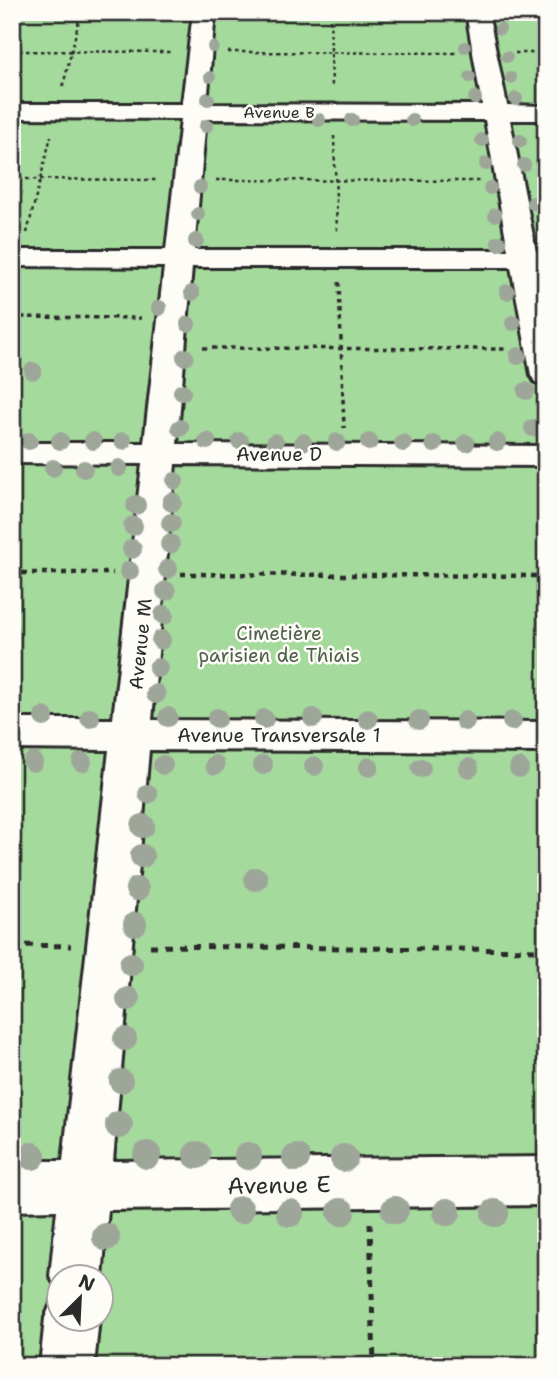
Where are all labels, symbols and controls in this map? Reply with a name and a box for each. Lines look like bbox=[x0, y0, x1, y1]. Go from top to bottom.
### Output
street label: Avenue B bbox=[243, 102, 315, 123]
street label: Avenue D bbox=[236, 442, 322, 467]
street label: Avenue M bbox=[123, 597, 158, 691]
park label: Cimetière parisien de Thiais bbox=[198, 621, 360, 668]
street label: Avenue Transversale 1 bbox=[177, 723, 381, 748]
street label: Avenue E bbox=[227, 1169, 331, 1201]
north arrow bbox=[46, 1262, 116, 1332]
text: N bbox=[75, 1268, 99, 1297]

